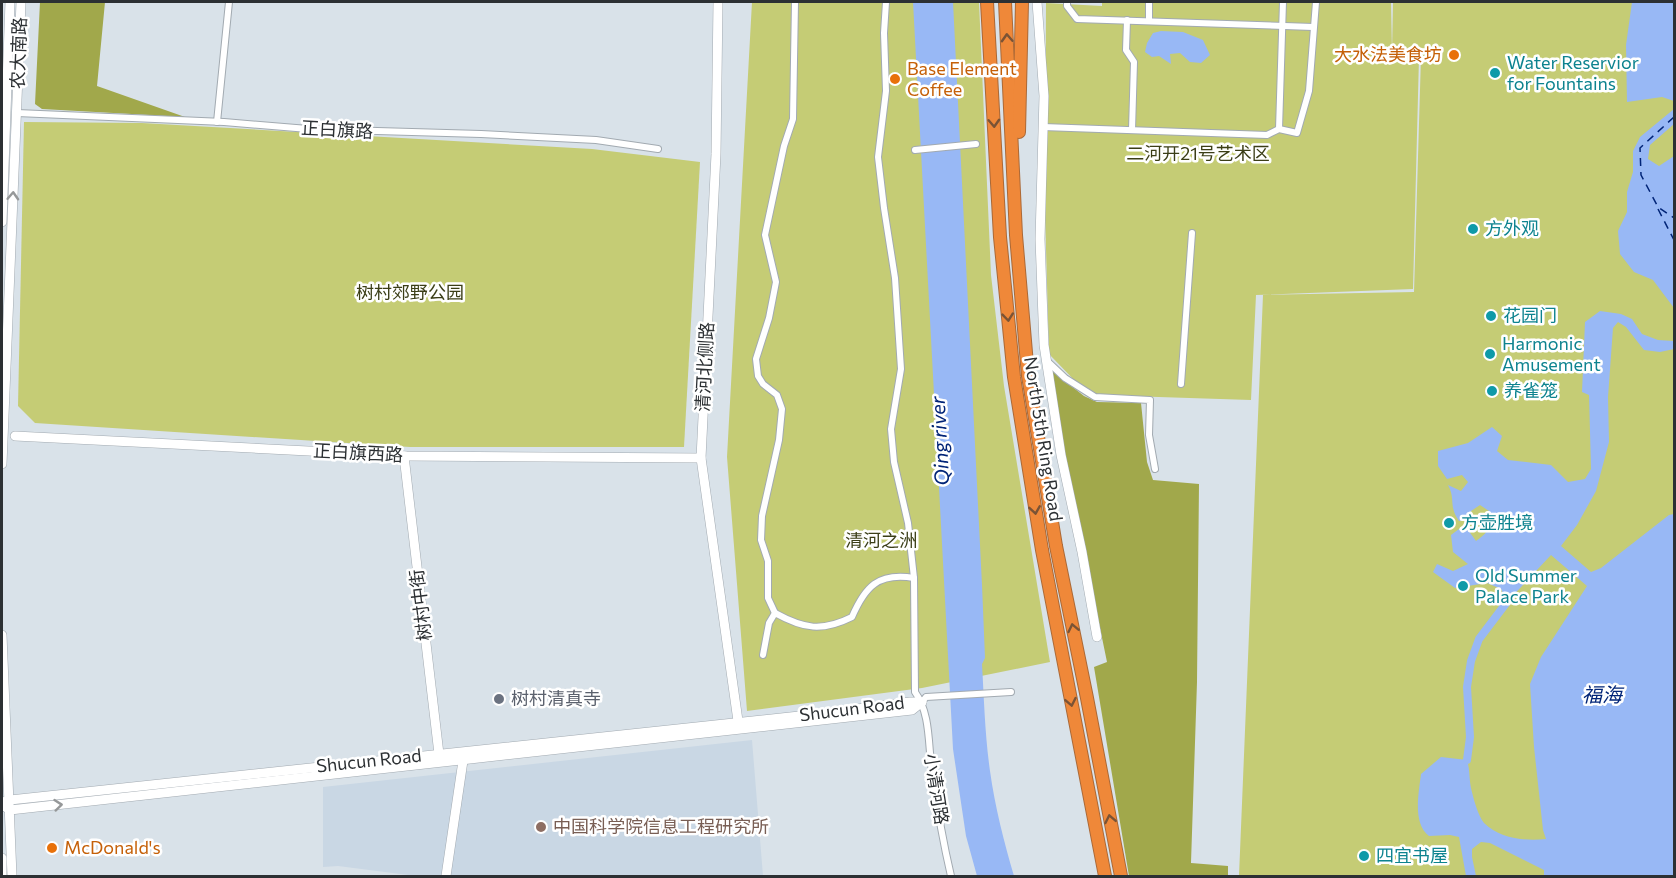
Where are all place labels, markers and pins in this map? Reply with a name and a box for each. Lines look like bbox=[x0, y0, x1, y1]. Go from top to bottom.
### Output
place label: 大水法美食坊 bbox=[1334, 43, 1442, 65]
marker: 大水法美食坊 bbox=[1447, 48, 1461, 62]
place label: Water Reservior for Fountains bbox=[1507, 51, 1639, 94]
place label: Base Element Coffee bbox=[907, 57, 1017, 100]
marker: Water Reservior for Fountains bbox=[1488, 66, 1502, 80]
marker: Base Element Coffee bbox=[888, 72, 902, 86]
place label: 方外观 bbox=[1485, 217, 1539, 239]
marker: 方外观 bbox=[1466, 222, 1480, 236]
place label: 花园门 bbox=[1503, 304, 1557, 326]
marker: 花园门 bbox=[1484, 309, 1498, 323]
place label: Harmonic Amusement bbox=[1502, 332, 1601, 375]
marker: Harmonic Amusement bbox=[1483, 347, 1497, 361]
place label: 养雀笼 bbox=[1504, 379, 1558, 401]
marker: 养雀笼 bbox=[1485, 384, 1499, 398]
place label: 方壶胜境 bbox=[1461, 511, 1533, 533]
marker: 方壶胜境 bbox=[1442, 516, 1456, 530]
place label: Old Summer Palace Park bbox=[1475, 564, 1577, 607]
marker: Old Summer Palace Park bbox=[1456, 579, 1470, 593]
place label: 树村清真寺 bbox=[511, 687, 601, 709]
marker: 树村清真寺 bbox=[492, 692, 506, 706]
place label: 中国科学院信息工程研究所 bbox=[553, 815, 769, 837]
marker: 中国科学院信息工程研究所 bbox=[534, 820, 548, 834]
place label: McDonald's bbox=[64, 836, 161, 858]
marker: McDonald's bbox=[45, 841, 59, 855]
place label: 四宜书屋 bbox=[1376, 844, 1448, 866]
marker: 四宜书屋 bbox=[1357, 849, 1371, 863]

